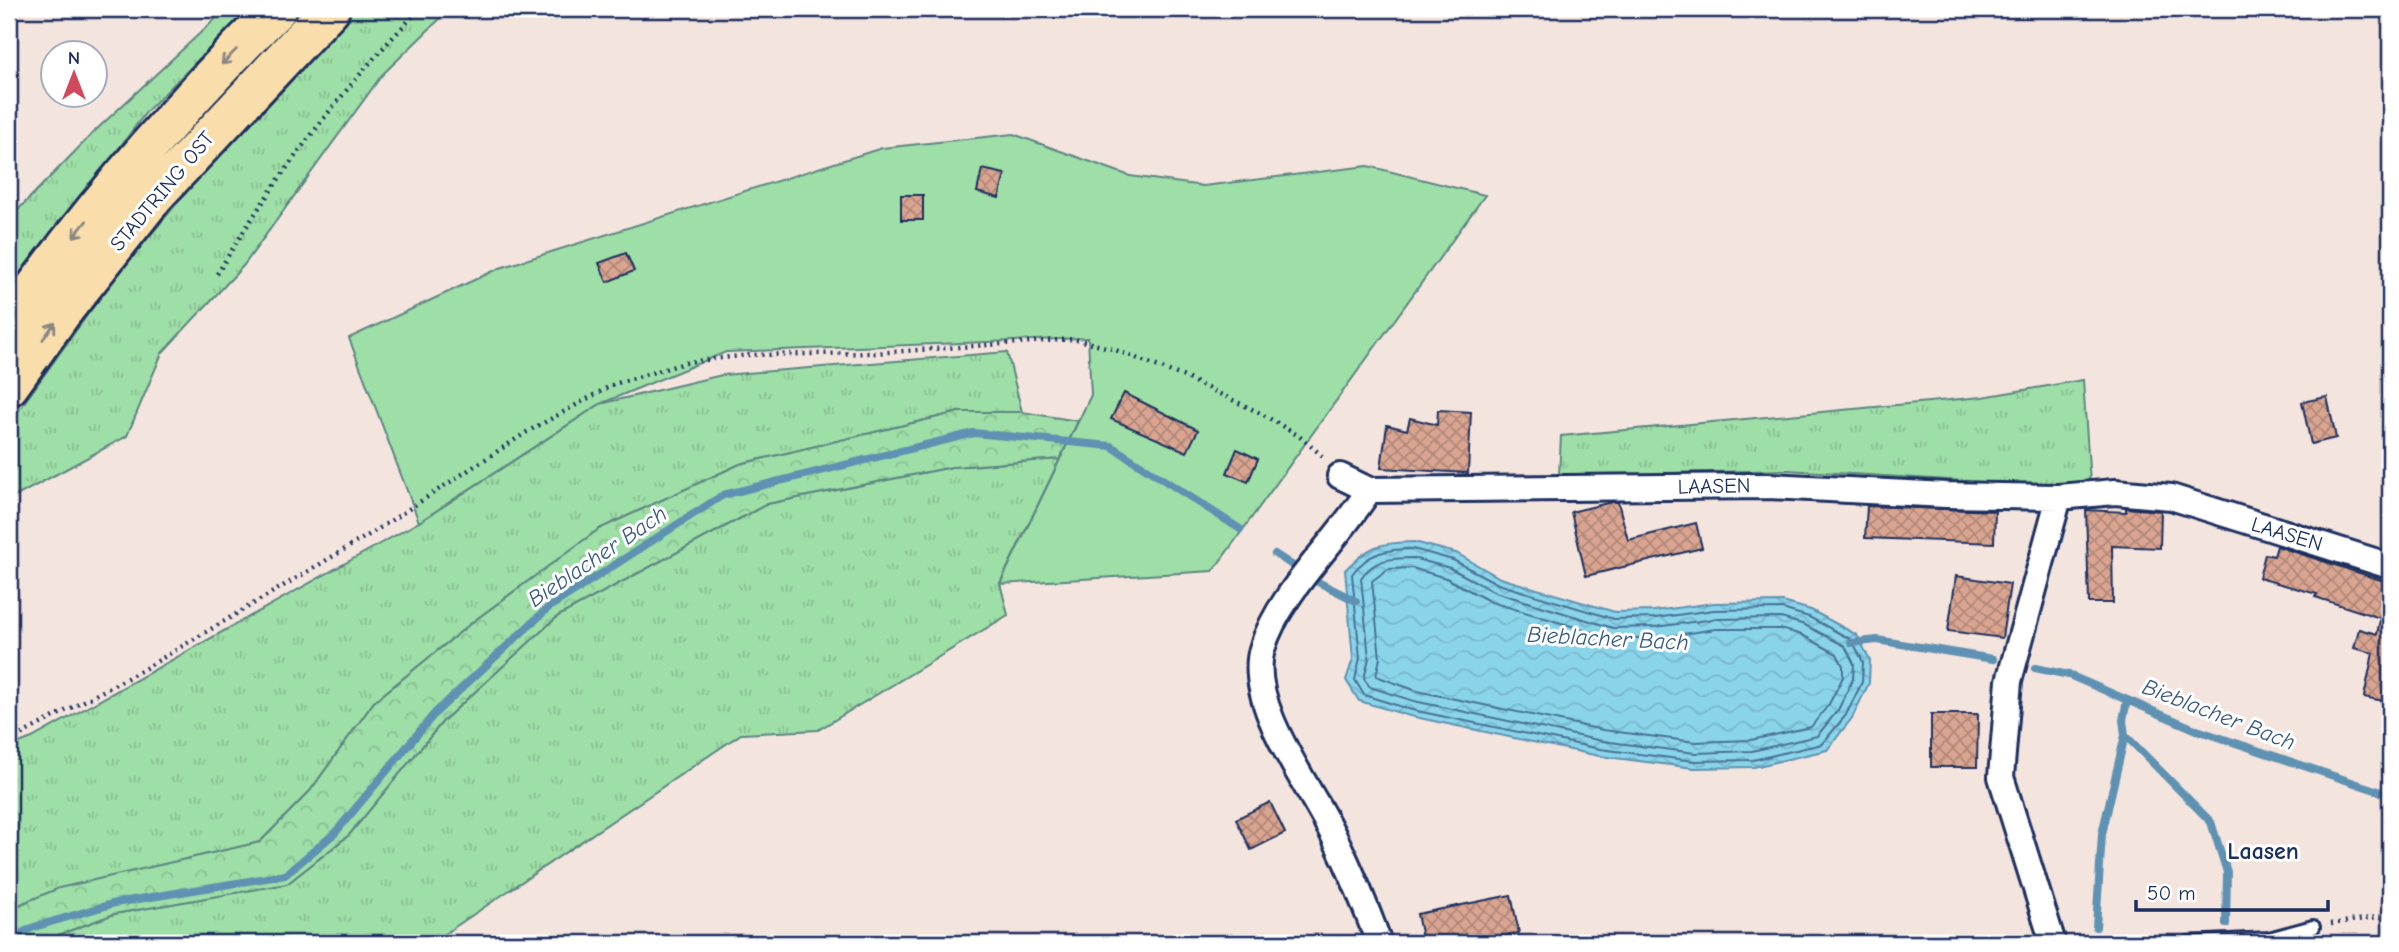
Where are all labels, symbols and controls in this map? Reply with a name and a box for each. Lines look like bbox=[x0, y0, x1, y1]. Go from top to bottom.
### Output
north arrow bbox=[38, 38, 108, 108]
text: N bbox=[68, 47, 80, 69]
one-way arrow bbox=[221, 48, 238, 65]
street label: STADTRING OST bbox=[105, 126, 219, 256]
one-way arrow bbox=[73, 219, 88, 238]
one-way arrow bbox=[41, 322, 56, 341]
street label: LAASEN bbox=[1677, 473, 1751, 499]
water label: Bieblacher Bach bbox=[523, 500, 672, 613]
street label: LAASEN bbox=[2249, 512, 2325, 556]
water label: Bieblacher Bach bbox=[1527, 621, 1689, 656]
water label: Bieblacher Bach bbox=[2139, 673, 2299, 756]
district label: Laasen bbox=[2227, 837, 2299, 865]
scale bar bbox=[2136, 868, 2329, 912]
text: 50 m bbox=[2147, 881, 2196, 905]

